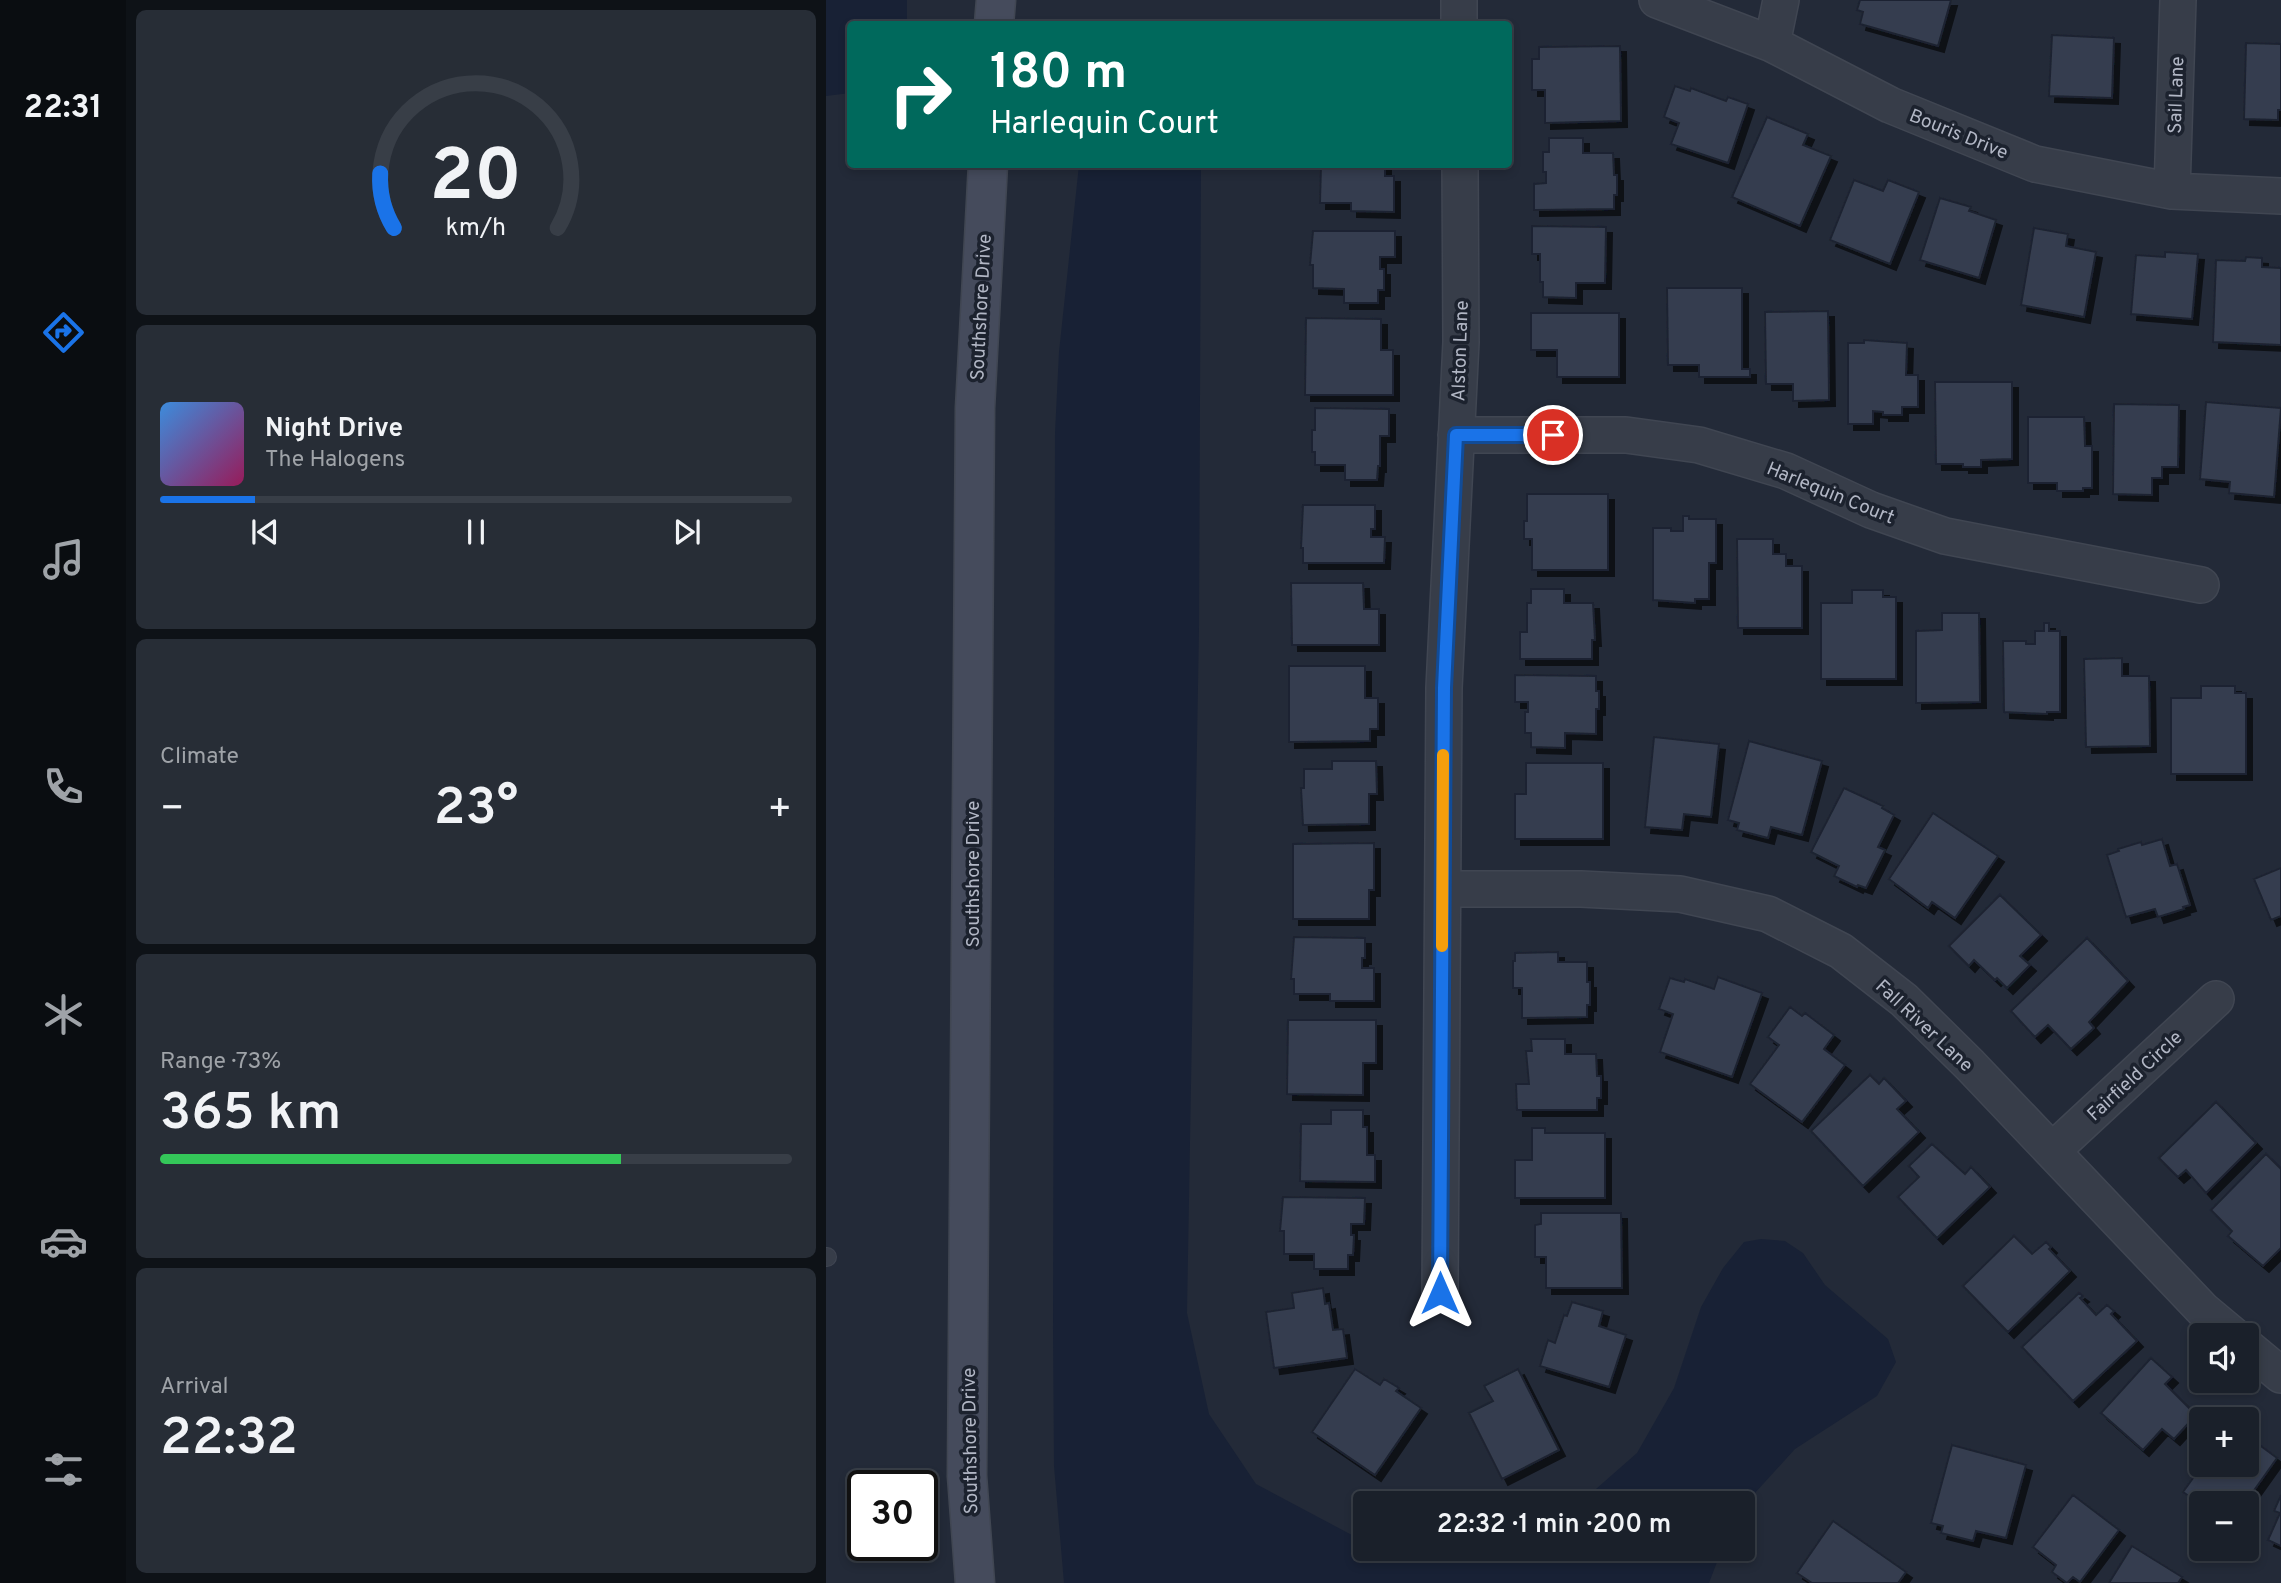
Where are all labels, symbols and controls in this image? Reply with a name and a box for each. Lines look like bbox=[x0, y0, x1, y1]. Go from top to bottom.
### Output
text: 180 m bbox=[990, 44, 1127, 106]
icon: right bbox=[875, 49, 966, 140]
street label: Sail Lane bbox=[2164, 56, 2190, 134]
text: 22:31 bbox=[24, 89, 102, 129]
street label: Bouris Drive bbox=[1905, 104, 2011, 166]
text: Harlequin Court bbox=[990, 105, 1219, 145]
text: 20 bbox=[430, 135, 522, 227]
text: km/h bbox=[446, 213, 506, 245]
street label: Southshore Drive bbox=[966, 233, 998, 381]
street label: Alston Lane bbox=[1447, 300, 1475, 402]
icon: directions bbox=[39, 308, 88, 357]
pin bbox=[1523, 405, 1583, 465]
text: Night Drive bbox=[265, 413, 403, 446]
icon: arrive bbox=[1534, 416, 1572, 454]
text: The Halogens bbox=[265, 446, 405, 475]
street label: Harlequin Court bbox=[1763, 457, 1898, 530]
icon: previous bbox=[246, 513, 284, 551]
icon: pause bbox=[457, 513, 495, 551]
icon: next bbox=[668, 513, 706, 551]
icon: music bbox=[39, 535, 88, 584]
text: Climate bbox=[160, 743, 239, 772]
icon: phone bbox=[39, 762, 88, 811]
text: 23° bbox=[434, 777, 518, 843]
text: − bbox=[160, 786, 185, 835]
text: + bbox=[767, 786, 792, 835]
street label: Southshore Drive bbox=[962, 801, 986, 947]
street label: Fall River Lane bbox=[1870, 975, 1978, 1078]
icon: climate bbox=[39, 990, 88, 1039]
street label: Fairfield Circle bbox=[2083, 1026, 2188, 1127]
text: Range · 73% bbox=[160, 1048, 281, 1077]
text: 365 km bbox=[160, 1082, 341, 1148]
icon: car bbox=[39, 1217, 88, 1266]
position arrow bbox=[1403, 1256, 1477, 1330]
map controls bbox=[2189, 1323, 2259, 1561]
button: sound bbox=[2189, 1323, 2259, 1393]
street label: Southshore Drive bbox=[958, 1367, 984, 1515]
text: Arrival bbox=[160, 1373, 229, 1402]
text: 22:32 bbox=[160, 1407, 298, 1473]
button: + bbox=[2189, 1407, 2259, 1477]
icon: filters bbox=[39, 1445, 88, 1494]
speed limit sign: 30 bbox=[847, 1470, 938, 1561]
button: − bbox=[2189, 1491, 2259, 1561]
text: 22:32 · 1 min · 200 m bbox=[1437, 1509, 1671, 1542]

